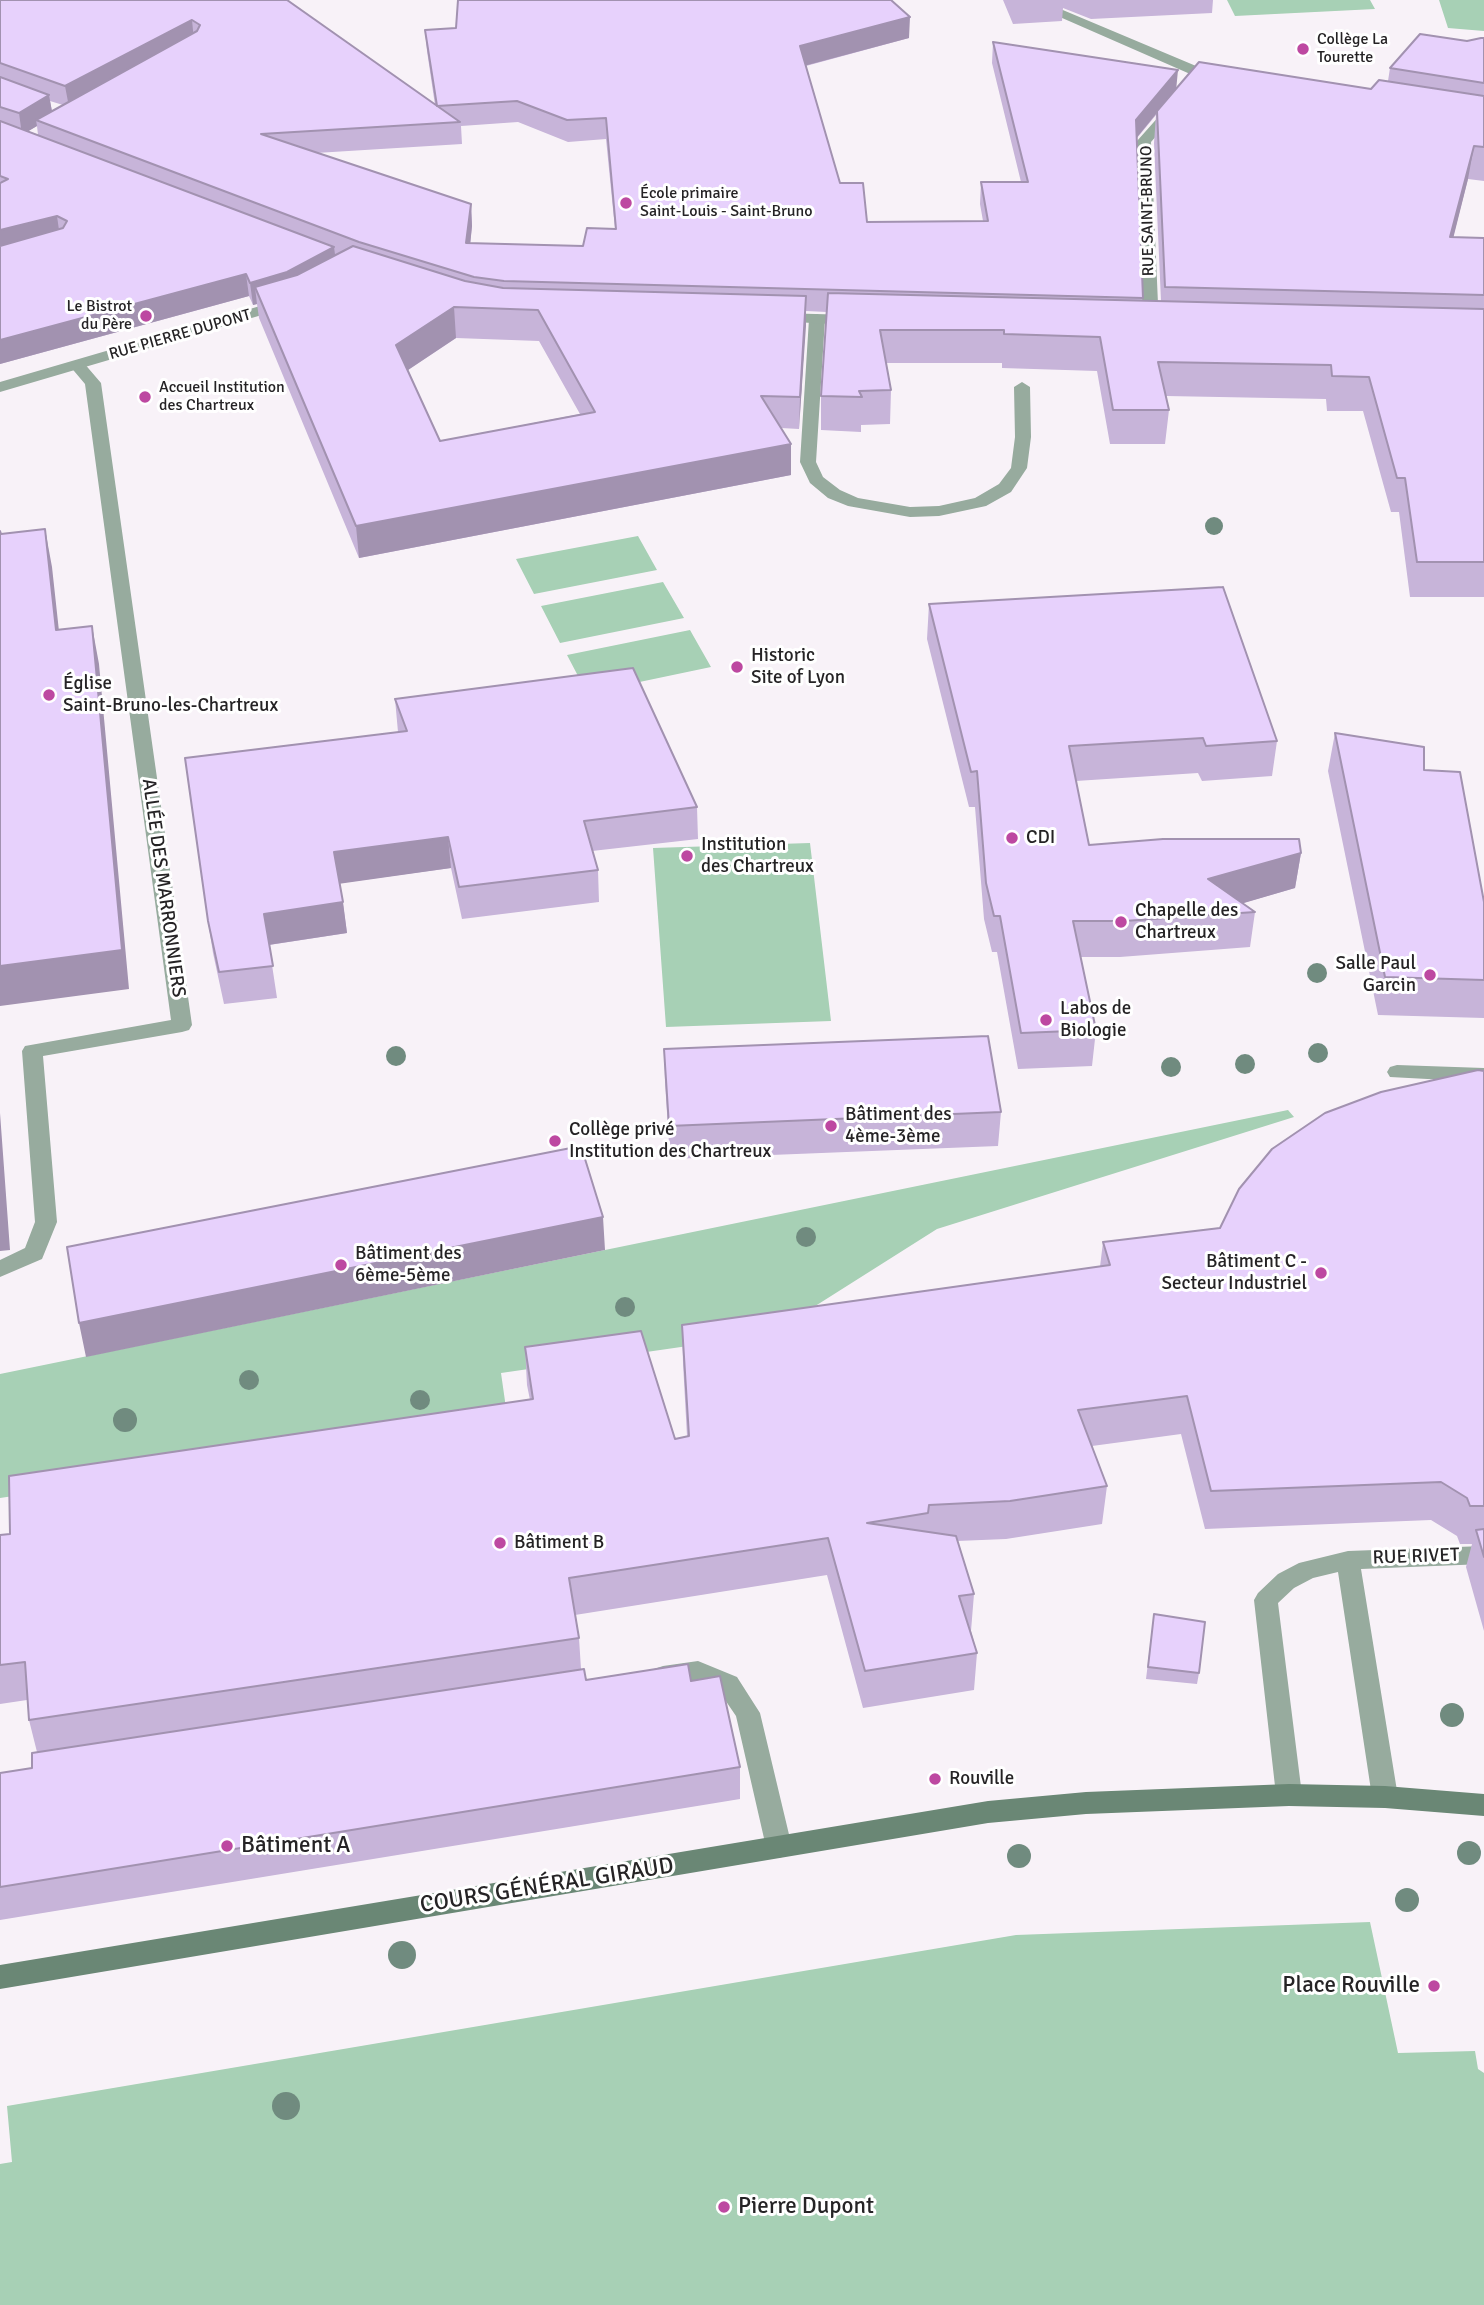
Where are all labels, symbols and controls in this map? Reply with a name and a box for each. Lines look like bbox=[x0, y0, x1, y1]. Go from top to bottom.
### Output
place label: Collège La Tourette bbox=[1317, 30, 1388, 68]
marker: Collège La Tourette bbox=[1295, 41, 1311, 57]
street label: RUE SAINT-BRUNO bbox=[1137, 145, 1159, 277]
place label: École primaire Saint-Louis - Saint-Bruno bbox=[640, 184, 813, 222]
marker: École primaire Saint-Louis - Saint-Bruno bbox=[618, 195, 634, 211]
place label: Le Bistrot du Père bbox=[67, 297, 132, 335]
street label: RUE PIERRE DUPONT bbox=[107, 306, 253, 364]
marker: Le Bistrot du Père bbox=[138, 308, 154, 324]
place label: Accueil Institution des Chartreux bbox=[159, 378, 285, 416]
marker: Accueil Institution des Chartreux bbox=[137, 389, 153, 405]
place label: Historic Site of Lyon bbox=[751, 645, 845, 689]
marker: Historic Site of Lyon bbox=[729, 659, 745, 675]
place label: Église Saint-Bruno-les-Chartreux bbox=[63, 673, 278, 717]
marker: Église Saint-Bruno-les-Chartreux bbox=[41, 687, 57, 703]
street label: ALLÉE DES MARRONNIERS bbox=[136, 777, 190, 999]
place label: CDI bbox=[1026, 827, 1055, 849]
marker: CDI bbox=[1004, 830, 1020, 846]
place label: Institution des Chartreux bbox=[701, 834, 814, 878]
marker: Institution des Chartreux bbox=[679, 848, 695, 864]
place label: Chapelle des Chartreux bbox=[1135, 900, 1238, 944]
marker: Chapelle des Chartreux bbox=[1113, 914, 1129, 930]
place label: Salle Paul Garcin bbox=[1335, 953, 1416, 997]
marker: Salle Paul Garcin bbox=[1422, 967, 1438, 983]
place label: Labos de Biologie bbox=[1060, 998, 1131, 1042]
marker: Labos de Biologie bbox=[1038, 1012, 1054, 1028]
place label: Bâtiment des 4ème-3ème bbox=[845, 1104, 952, 1148]
marker: Bâtiment des 4ème-3ème bbox=[823, 1118, 839, 1134]
place label: Collège privé Institution des Chartreux bbox=[569, 1119, 771, 1163]
marker: Collège privé Institution des Chartreux bbox=[547, 1133, 563, 1149]
place label: Bâtiment des 6ème-5ème bbox=[355, 1243, 462, 1287]
place label: Bâtiment C - Secteur Industriel bbox=[1162, 1251, 1307, 1295]
marker: Bâtiment des 6ème-5ème bbox=[333, 1257, 349, 1273]
marker: Bâtiment C - Secteur Industriel bbox=[1313, 1265, 1329, 1281]
place label: Bâtiment B bbox=[514, 1532, 604, 1554]
marker: Bâtiment B bbox=[492, 1535, 508, 1551]
street label: RUE RIVET bbox=[1372, 1544, 1460, 1570]
place label: Rouville bbox=[949, 1768, 1014, 1790]
marker: Rouville bbox=[927, 1771, 943, 1787]
place label: Bâtiment A bbox=[241, 1832, 350, 1860]
marker: Bâtiment A bbox=[219, 1838, 235, 1854]
street label: COURS GÉNÉRAL GIRAUD bbox=[418, 1852, 676, 1920]
place label: Place Rouville bbox=[1282, 1972, 1420, 2000]
marker: Place Rouville bbox=[1426, 1978, 1442, 1994]
place label: Pierre Dupont bbox=[738, 2193, 874, 2221]
marker: Pierre Dupont bbox=[716, 2199, 732, 2215]

